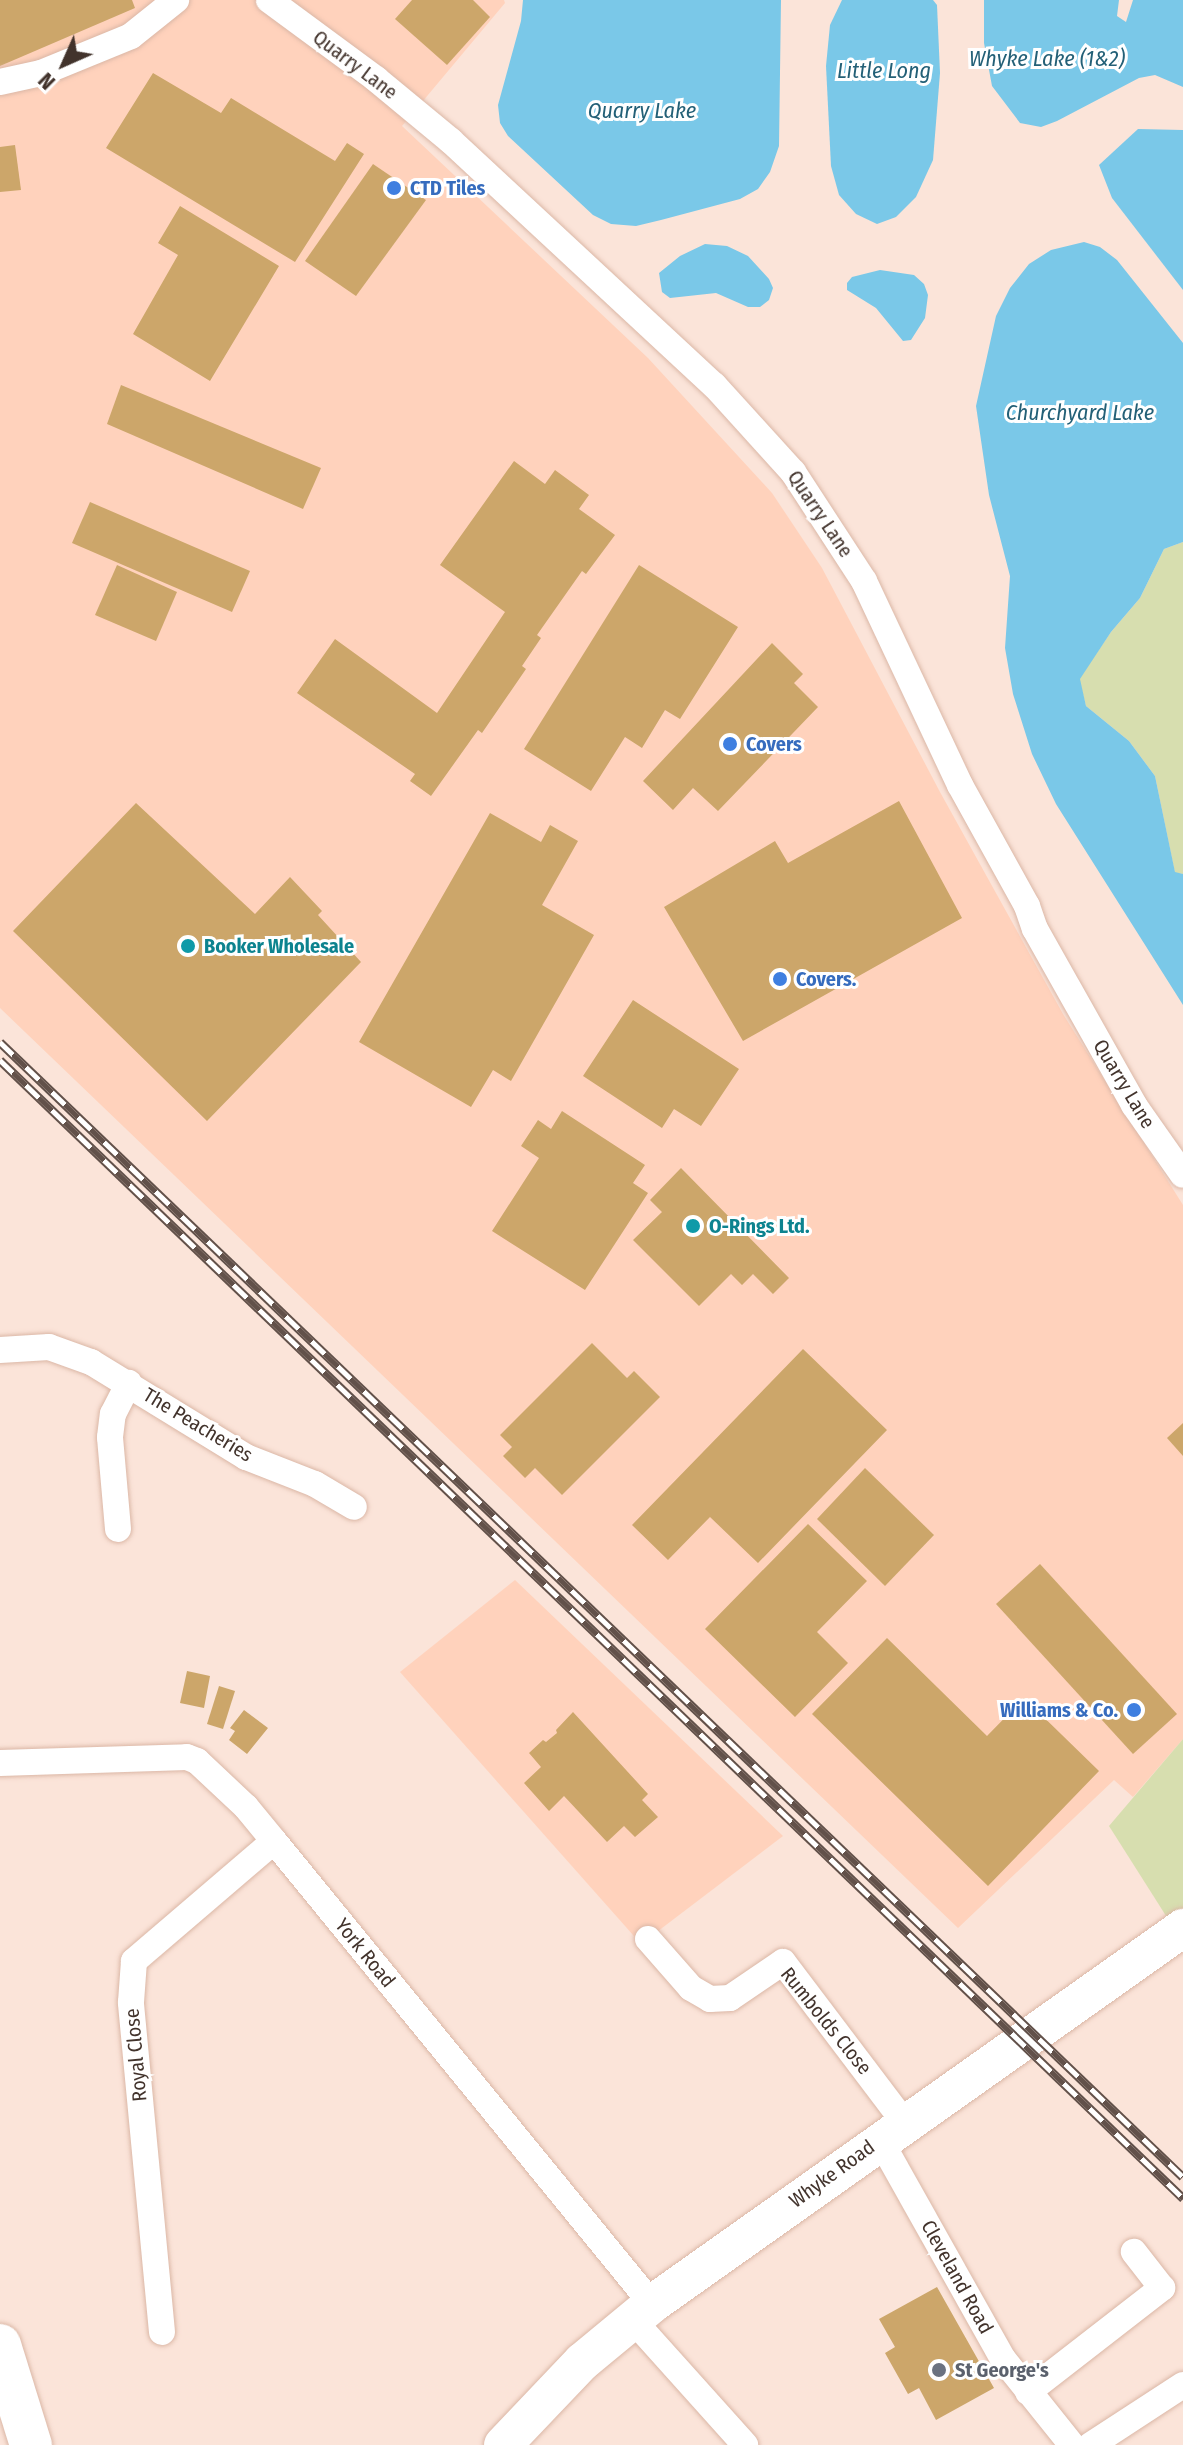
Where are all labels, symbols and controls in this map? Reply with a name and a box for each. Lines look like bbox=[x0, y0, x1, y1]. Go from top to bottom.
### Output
north arrow bbox=[24, 24, 104, 104]
street label: Quarry Lane bbox=[308, 26, 402, 104]
water label: Whyke Lake (1&2) bbox=[969, 46, 1125, 72]
water label: Little Long bbox=[837, 58, 931, 84]
text: N bbox=[32, 67, 61, 96]
water label: Quarry Lake bbox=[588, 98, 696, 124]
place label: CTD Tiles bbox=[410, 176, 485, 200]
marker: CTD Tiles bbox=[385, 179, 403, 197]
water label: Churchyard Lake bbox=[1006, 400, 1154, 426]
street label: Quarry Lane bbox=[782, 466, 858, 562]
place label: Covers bbox=[746, 732, 802, 756]
marker: Covers bbox=[721, 735, 739, 753]
place label: Booker Wholesale bbox=[204, 934, 354, 958]
marker: Booker Wholesale bbox=[179, 937, 197, 955]
place label: Covers. bbox=[796, 967, 856, 991]
marker: Covers. bbox=[771, 970, 789, 988]
street label: Quarry Lane bbox=[1088, 1035, 1160, 1133]
place label: O-Rings Ltd. bbox=[709, 1214, 810, 1238]
marker: O-Rings Ltd. bbox=[684, 1217, 702, 1235]
street label: The Peacheries bbox=[139, 1383, 257, 1467]
place label: Williams & Co. bbox=[1000, 1698, 1118, 1722]
marker: Williams & Co. bbox=[1125, 1701, 1143, 1719]
street label: York Road bbox=[330, 1914, 400, 1992]
street label: Rumbolds Close bbox=[775, 1962, 877, 2080]
street label: Royal Close bbox=[120, 2007, 152, 2103]
street label: Whyke Road bbox=[785, 2135, 879, 2213]
street label: Cleveland Road bbox=[916, 2216, 998, 2338]
place label: St George's bbox=[955, 2358, 1049, 2382]
marker: St George's bbox=[930, 2361, 948, 2379]

